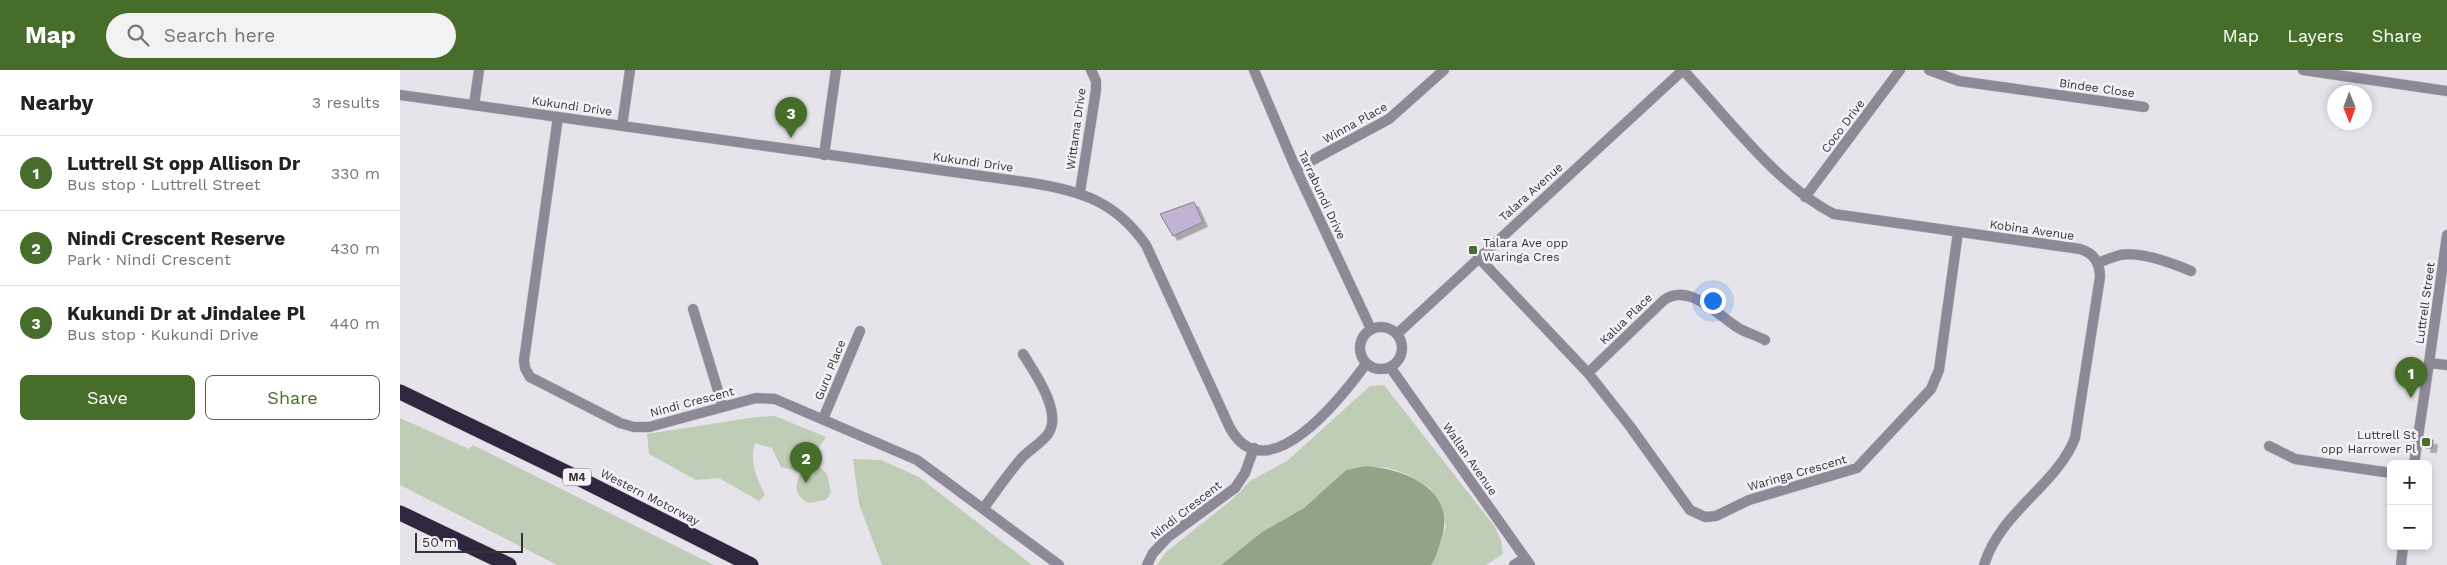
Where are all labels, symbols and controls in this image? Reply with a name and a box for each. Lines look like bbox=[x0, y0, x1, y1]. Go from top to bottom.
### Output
search box bbox=[106, 13, 456, 58]
text: Map bbox=[25, 21, 76, 49]
icon: search bbox=[124, 21, 152, 49]
text: Search here bbox=[164, 24, 275, 47]
text: Map bbox=[2222, 25, 2259, 46]
text: Layers bbox=[2287, 25, 2344, 46]
text: Share bbox=[2372, 25, 2422, 46]
street label: Bindee Close bbox=[2058, 76, 2136, 100]
north arrow bbox=[2327, 85, 2372, 130]
street label: Wittama Drive bbox=[1063, 87, 1089, 171]
text: Nearby bbox=[20, 90, 93, 115]
text: 3 results bbox=[312, 93, 380, 112]
street label: Kukundi Drive bbox=[531, 93, 613, 119]
street label: Coco Drive bbox=[1818, 96, 1868, 155]
pin: 3 bbox=[775, 97, 807, 138]
street label: Winna Place bbox=[1320, 99, 1390, 146]
street label: Tarrabundi Drive bbox=[1295, 148, 1349, 242]
street label: Kukundi Drive bbox=[932, 149, 1014, 175]
text: Luttrell St opp Allison Dr bbox=[67, 152, 300, 175]
street label: Talara Avenue bbox=[1496, 160, 1566, 224]
text: 1 bbox=[33, 164, 39, 183]
text: 330 m bbox=[331, 164, 380, 183]
text: Bus stop · Luttrell Street bbox=[67, 175, 261, 194]
street label: Kobina Avenue bbox=[1989, 217, 2075, 243]
text: Nindi Crescent Reserve bbox=[67, 227, 285, 250]
place label: Talara Ave opp Waringa Cres bbox=[1483, 236, 1568, 264]
text: 2 bbox=[31, 239, 41, 258]
text: 430 m bbox=[330, 239, 380, 258]
marker: Talara Ave opp Waringa Cres bbox=[1467, 244, 1479, 256]
text: Park · Nindi Crescent bbox=[67, 250, 231, 269]
street label: Luttrell Street bbox=[2412, 261, 2438, 345]
your location bbox=[1700, 288, 1726, 314]
street label: Kalua Place bbox=[1597, 290, 1655, 348]
text: Kukundi Dr at Jindalee Pl bbox=[67, 302, 305, 325]
text: 3 bbox=[31, 314, 41, 333]
text: 440 m bbox=[330, 314, 380, 333]
text: Bus stop · Kukundi Drive bbox=[67, 325, 259, 344]
street label: Guru Place bbox=[812, 338, 848, 402]
pin: 1 bbox=[2395, 357, 2427, 398]
button: Save bbox=[20, 375, 195, 420]
button: Share bbox=[205, 375, 380, 420]
street label: Nindi Crescent bbox=[648, 384, 736, 420]
street label: Wallan Avenue bbox=[1440, 420, 1500, 498]
place label: Luttrell St opp Harrower Pl bbox=[2321, 428, 2416, 456]
marker: Luttrell St opp Harrower Pl bbox=[2420, 436, 2432, 448]
pin: 2 bbox=[790, 442, 822, 483]
street label: Waringa Crescent bbox=[1746, 452, 1848, 494]
map controls bbox=[2387, 460, 2432, 550]
button: + bbox=[2387, 460, 2432, 505]
street label: Western Motorway bbox=[598, 466, 703, 528]
road number: M4 bbox=[563, 468, 591, 486]
street label: Nindi Crescent bbox=[1148, 478, 1224, 542]
button: − bbox=[2387, 505, 2432, 550]
scale bar bbox=[415, 530, 522, 553]
text: 50 m bbox=[422, 534, 457, 550]

